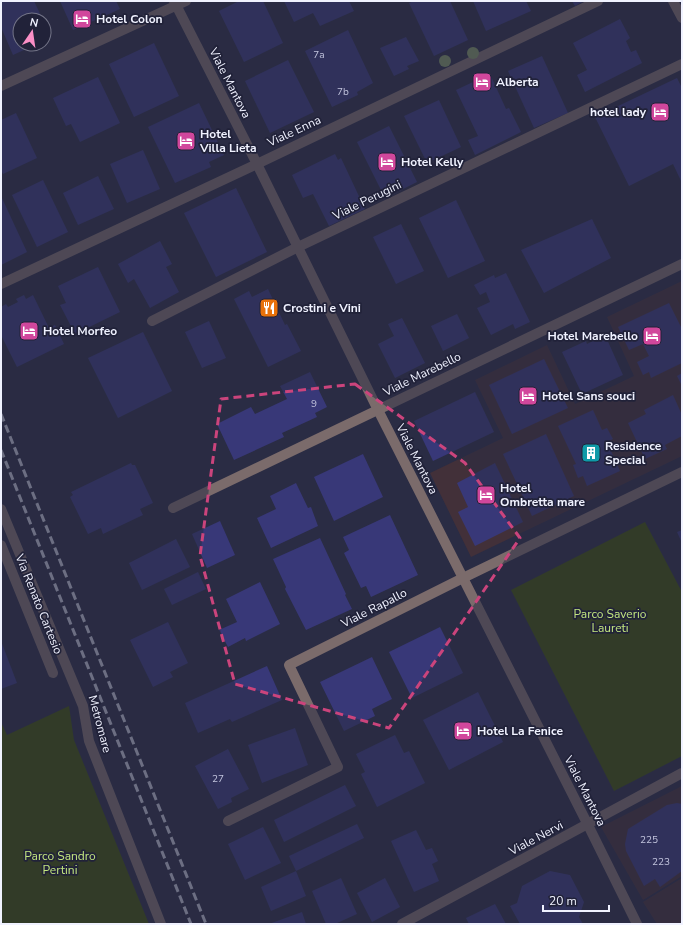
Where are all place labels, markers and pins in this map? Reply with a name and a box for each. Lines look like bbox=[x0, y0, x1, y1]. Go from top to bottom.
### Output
hotel icon: Hotel Colon bbox=[71, 8, 93, 30]
place label: Hotel Colon bbox=[96, 11, 163, 27]
hotel icon: Alberta bbox=[471, 71, 493, 93]
place label: Alberta bbox=[496, 74, 539, 90]
hotel icon: hotel lady bbox=[649, 101, 671, 123]
place label: hotel lady bbox=[590, 104, 647, 120]
place label: Hotel Villa Lieta bbox=[199, 126, 257, 156]
hotel icon: Hotel Villa Lieta bbox=[175, 130, 197, 152]
hotel icon: Hotel Kelly bbox=[376, 151, 398, 173]
place label: Hotel Kelly bbox=[401, 154, 464, 170]
restaurant icon: Crostini e Vini bbox=[258, 297, 280, 319]
place label: Crostini e Vini bbox=[283, 300, 361, 316]
hotel icon: Hotel Morfeo bbox=[18, 320, 40, 342]
place label: Hotel Morfeo bbox=[43, 323, 117, 339]
hotel icon: Hotel Marebello bbox=[641, 325, 663, 347]
place label: Hotel Marebello bbox=[547, 328, 638, 344]
hotel icon: Hotel Sans souci bbox=[517, 385, 539, 407]
place label: Hotel Sans souci bbox=[542, 388, 635, 404]
place label: Residence Special bbox=[605, 438, 662, 468]
building icon: Residence Special bbox=[580, 442, 602, 464]
place label: Hotel Ombretta mare bbox=[500, 480, 586, 510]
hotel icon: Hotel Ombretta mare bbox=[475, 484, 497, 506]
hotel icon: Hotel La Fenice bbox=[452, 720, 474, 742]
place label: Hotel La Fenice bbox=[477, 723, 563, 739]

